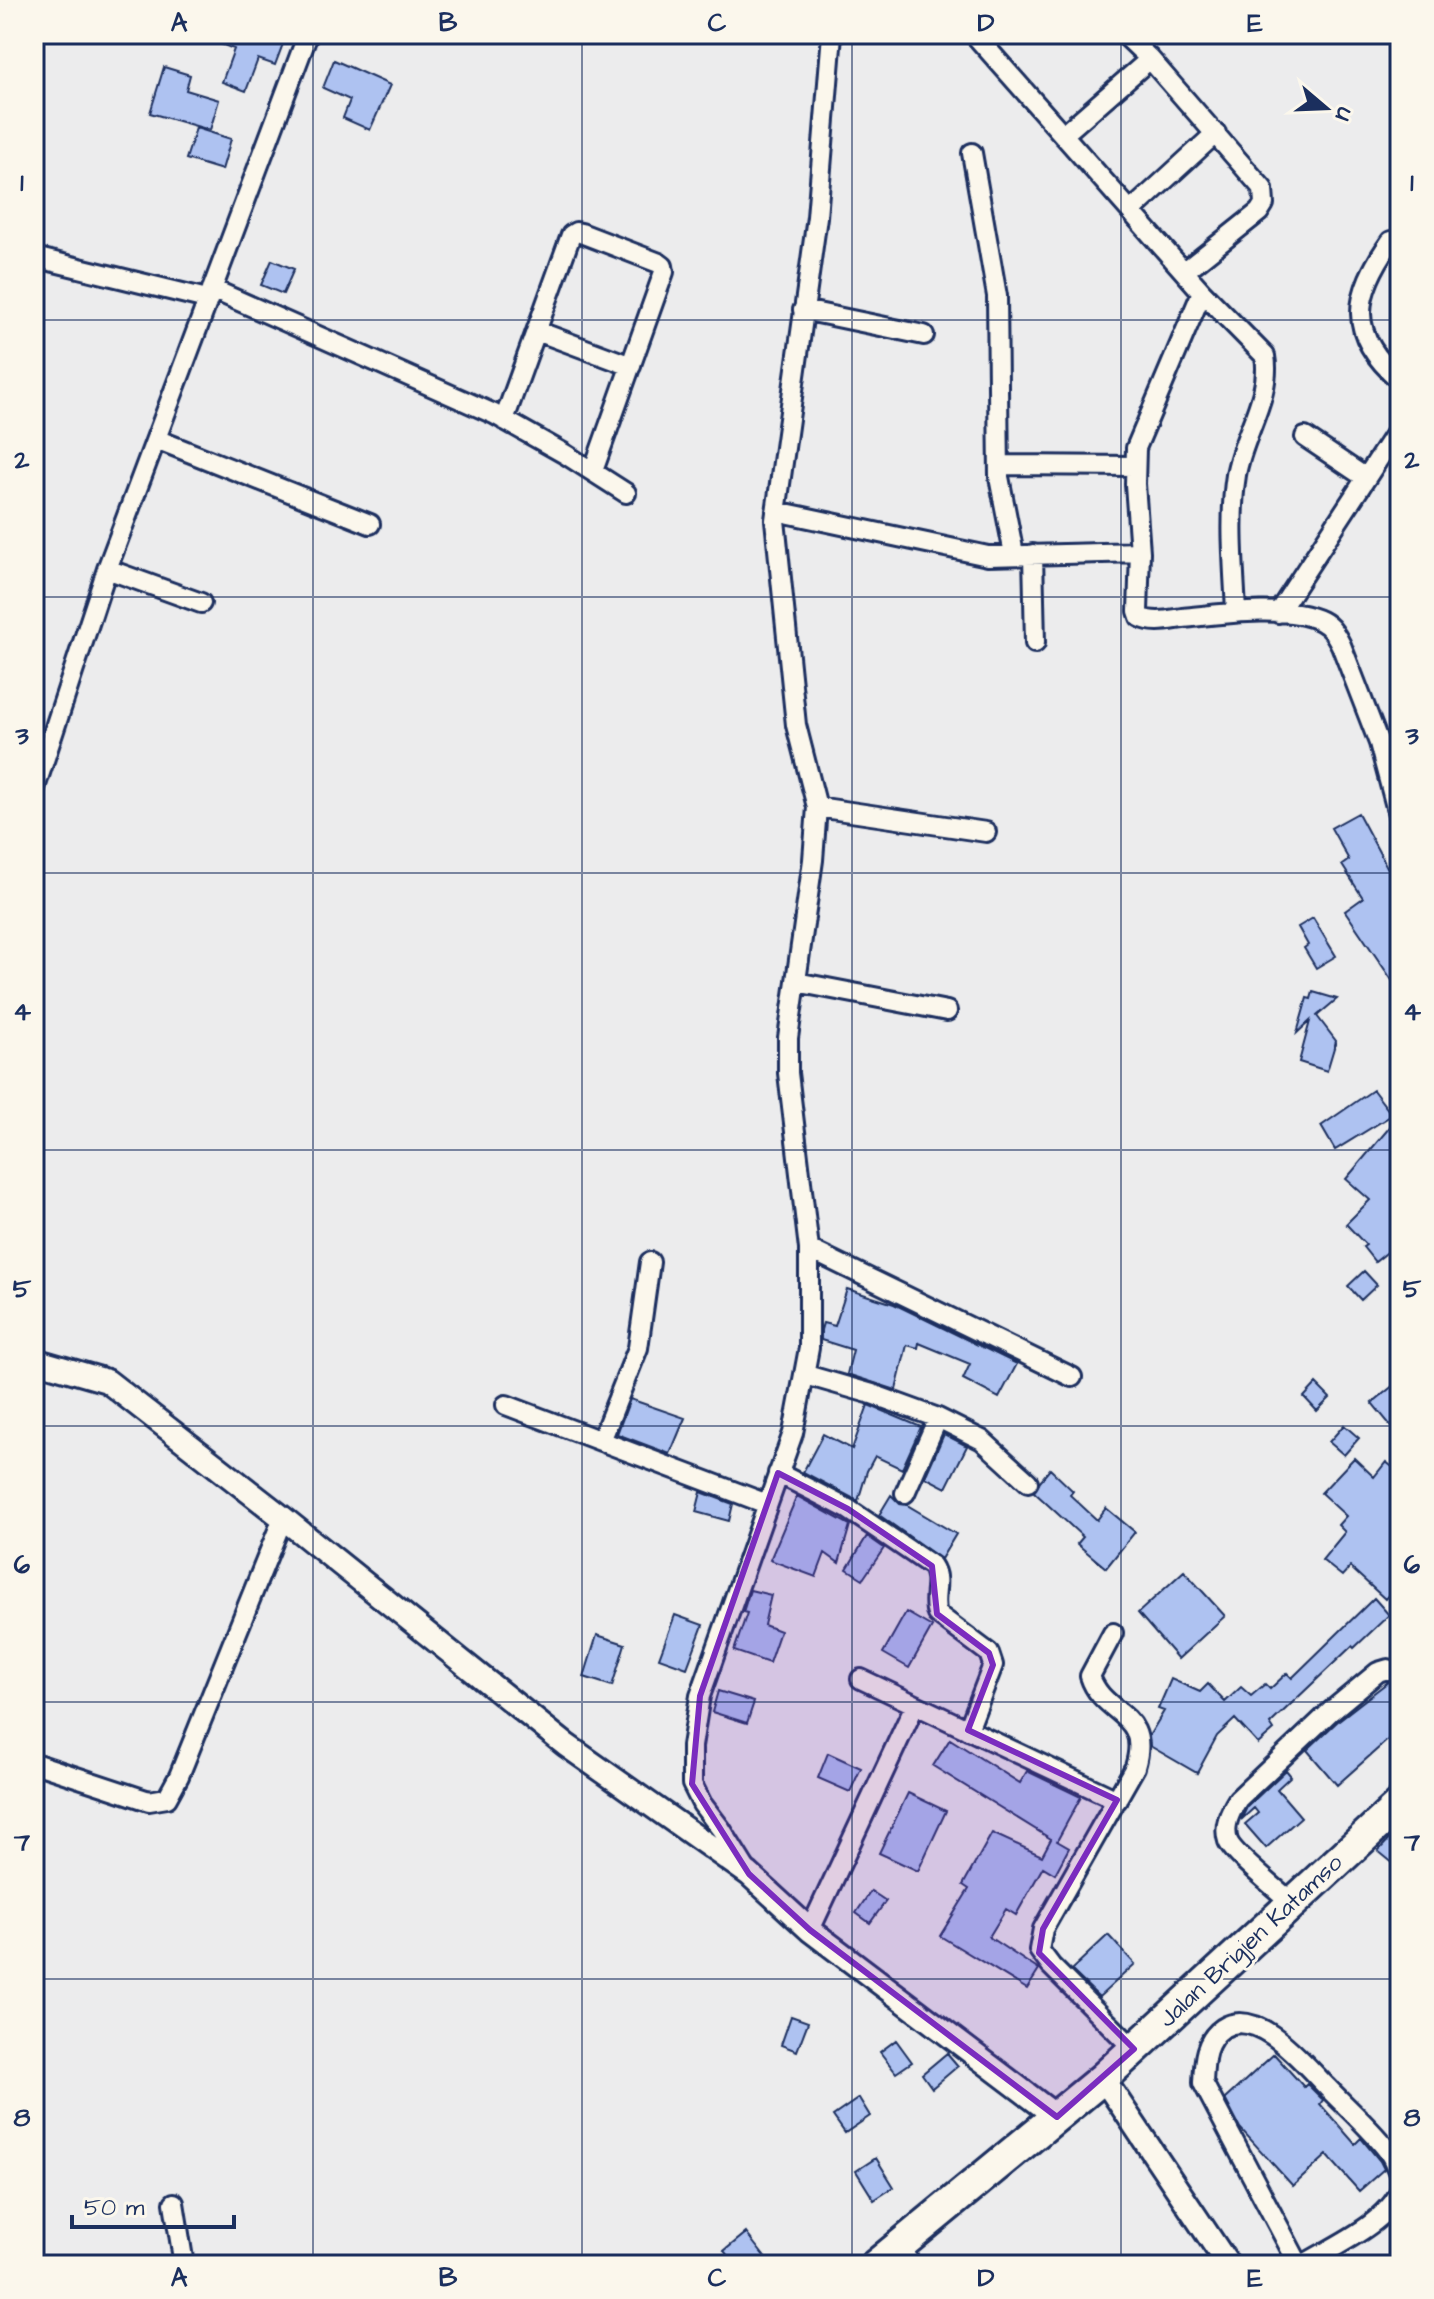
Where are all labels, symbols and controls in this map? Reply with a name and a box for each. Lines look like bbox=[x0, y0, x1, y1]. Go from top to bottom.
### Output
text: A bbox=[171, 5, 188, 41]
text: B bbox=[439, 5, 458, 41]
text: C bbox=[708, 5, 727, 41]
text: D bbox=[978, 5, 995, 41]
text: E bbox=[1247, 5, 1263, 41]
north arrow bbox=[1286, 68, 1366, 148]
text: U bbox=[1327, 103, 1360, 125]
text: 1 bbox=[20, 165, 24, 201]
text: 1 bbox=[1410, 165, 1414, 201]
text: 2 bbox=[14, 442, 30, 478]
text: 2 bbox=[1404, 442, 1420, 478]
text: 3 bbox=[14, 718, 29, 754]
text: 3 bbox=[1404, 718, 1419, 754]
text: 4 bbox=[13, 994, 31, 1030]
text: 4 bbox=[1403, 994, 1421, 1030]
text: 5 bbox=[13, 1271, 32, 1307]
text: 5 bbox=[1403, 1271, 1422, 1307]
text: 6 bbox=[14, 1547, 31, 1583]
text: 6 bbox=[1404, 1547, 1421, 1583]
text: 7 bbox=[13, 1824, 30, 1860]
text: 7 bbox=[1403, 1824, 1420, 1860]
street label: Jalan Brigjen Katamso bbox=[1151, 1846, 1352, 2036]
text: 8 bbox=[14, 2100, 31, 2136]
text: 8 bbox=[1404, 2100, 1421, 2136]
scale bar bbox=[72, 2179, 234, 2229]
text: 50 m bbox=[84, 2191, 145, 2225]
text: A bbox=[171, 2260, 188, 2296]
text: B bbox=[439, 2260, 458, 2296]
text: C bbox=[708, 2260, 727, 2296]
text: D bbox=[978, 2260, 995, 2296]
text: E bbox=[1247, 2260, 1263, 2296]

